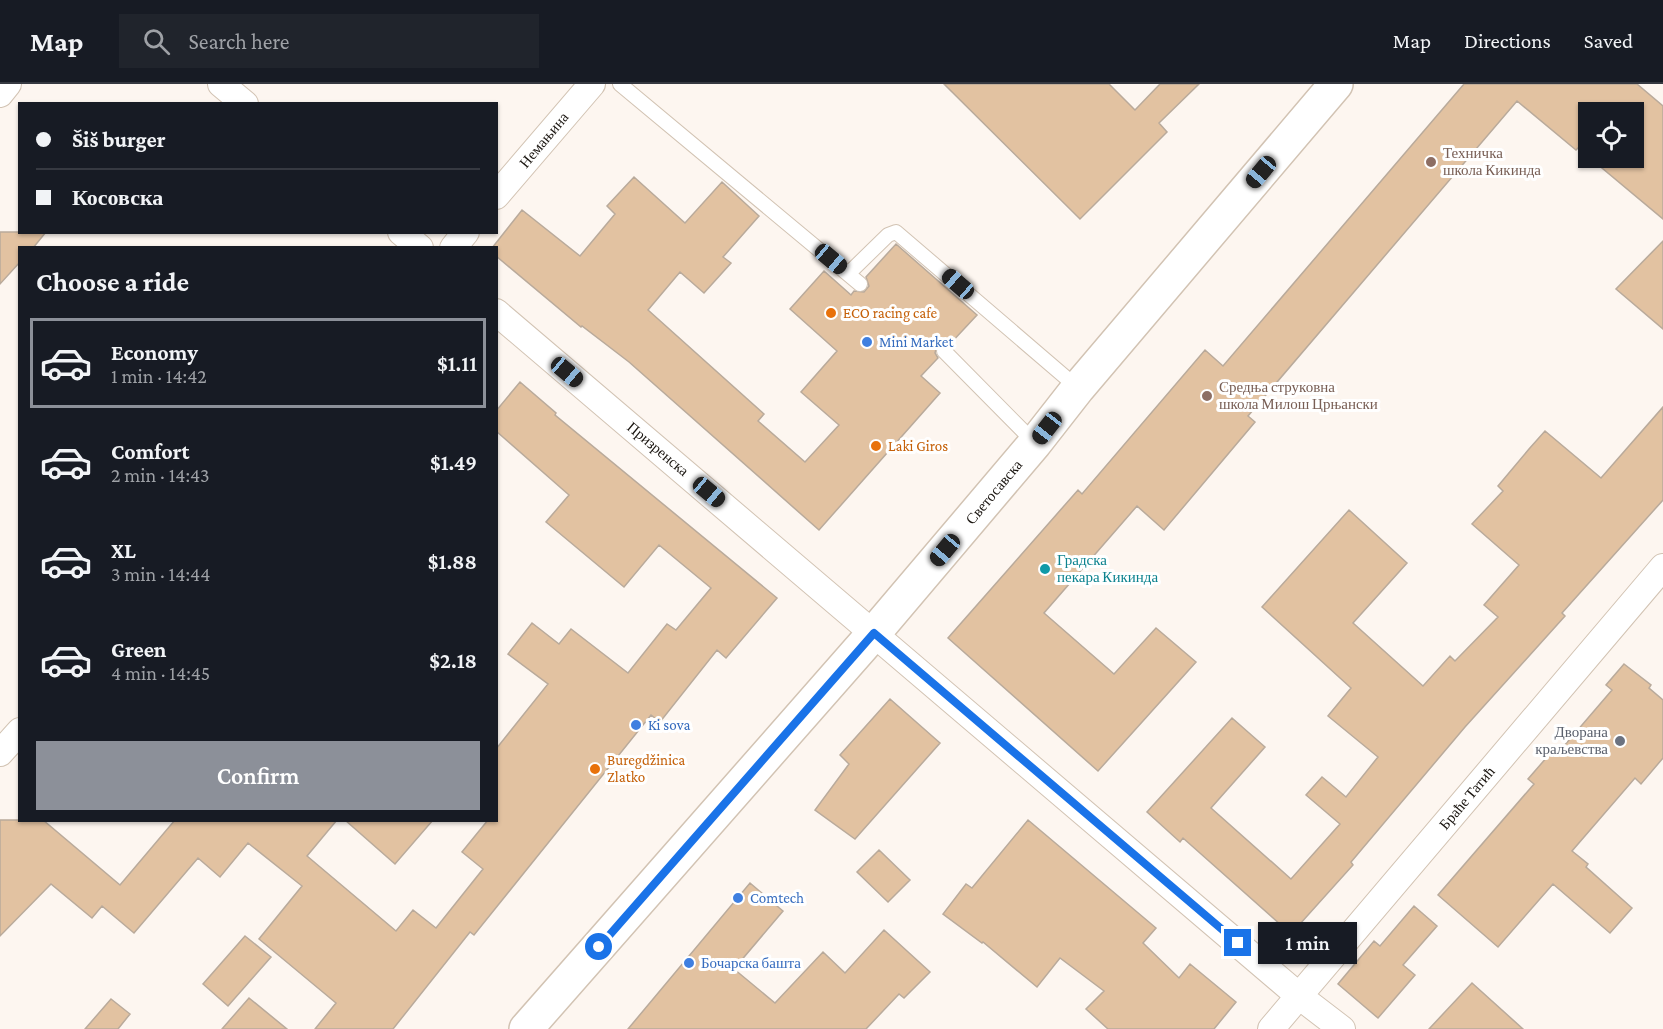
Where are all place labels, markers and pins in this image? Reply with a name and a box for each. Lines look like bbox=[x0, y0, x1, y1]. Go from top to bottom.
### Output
place label: Техничка школа Кикинда bbox=[1443, 145, 1541, 178]
marker: Техничка школа Кикинда bbox=[1424, 155, 1438, 169]
place label: ECO racing cafe bbox=[843, 305, 937, 322]
marker: ECO racing cafe bbox=[824, 306, 838, 320]
place label: Mini Market bbox=[879, 334, 954, 350]
marker: Mini Market bbox=[860, 335, 874, 349]
place label: Средња струковна школа Милош Црњански bbox=[1219, 379, 1378, 412]
marker: Средња струковна школа Милош Црњански bbox=[1200, 389, 1214, 403]
place label: Laki Giros bbox=[888, 438, 948, 454]
marker: Laki Giros bbox=[869, 439, 883, 453]
place label: Градска пекара Кикинда bbox=[1057, 552, 1158, 585]
marker: Градска пекара Кикинда bbox=[1038, 562, 1052, 576]
place label: Ki sova bbox=[648, 717, 690, 733]
marker: Ki sova bbox=[629, 718, 643, 732]
place label: Дворана краљевства bbox=[1535, 724, 1608, 757]
marker: Дворана краљевства bbox=[1613, 734, 1627, 748]
place label: Buregdžinica Zlatko bbox=[607, 752, 685, 785]
marker: Buregdžinica Zlatko bbox=[588, 762, 602, 776]
place label: Comtech bbox=[750, 890, 804, 906]
marker: Comtech bbox=[731, 891, 745, 905]
place label: Бочарска башта bbox=[701, 955, 801, 971]
marker: Бочарска башта bbox=[682, 956, 696, 970]

